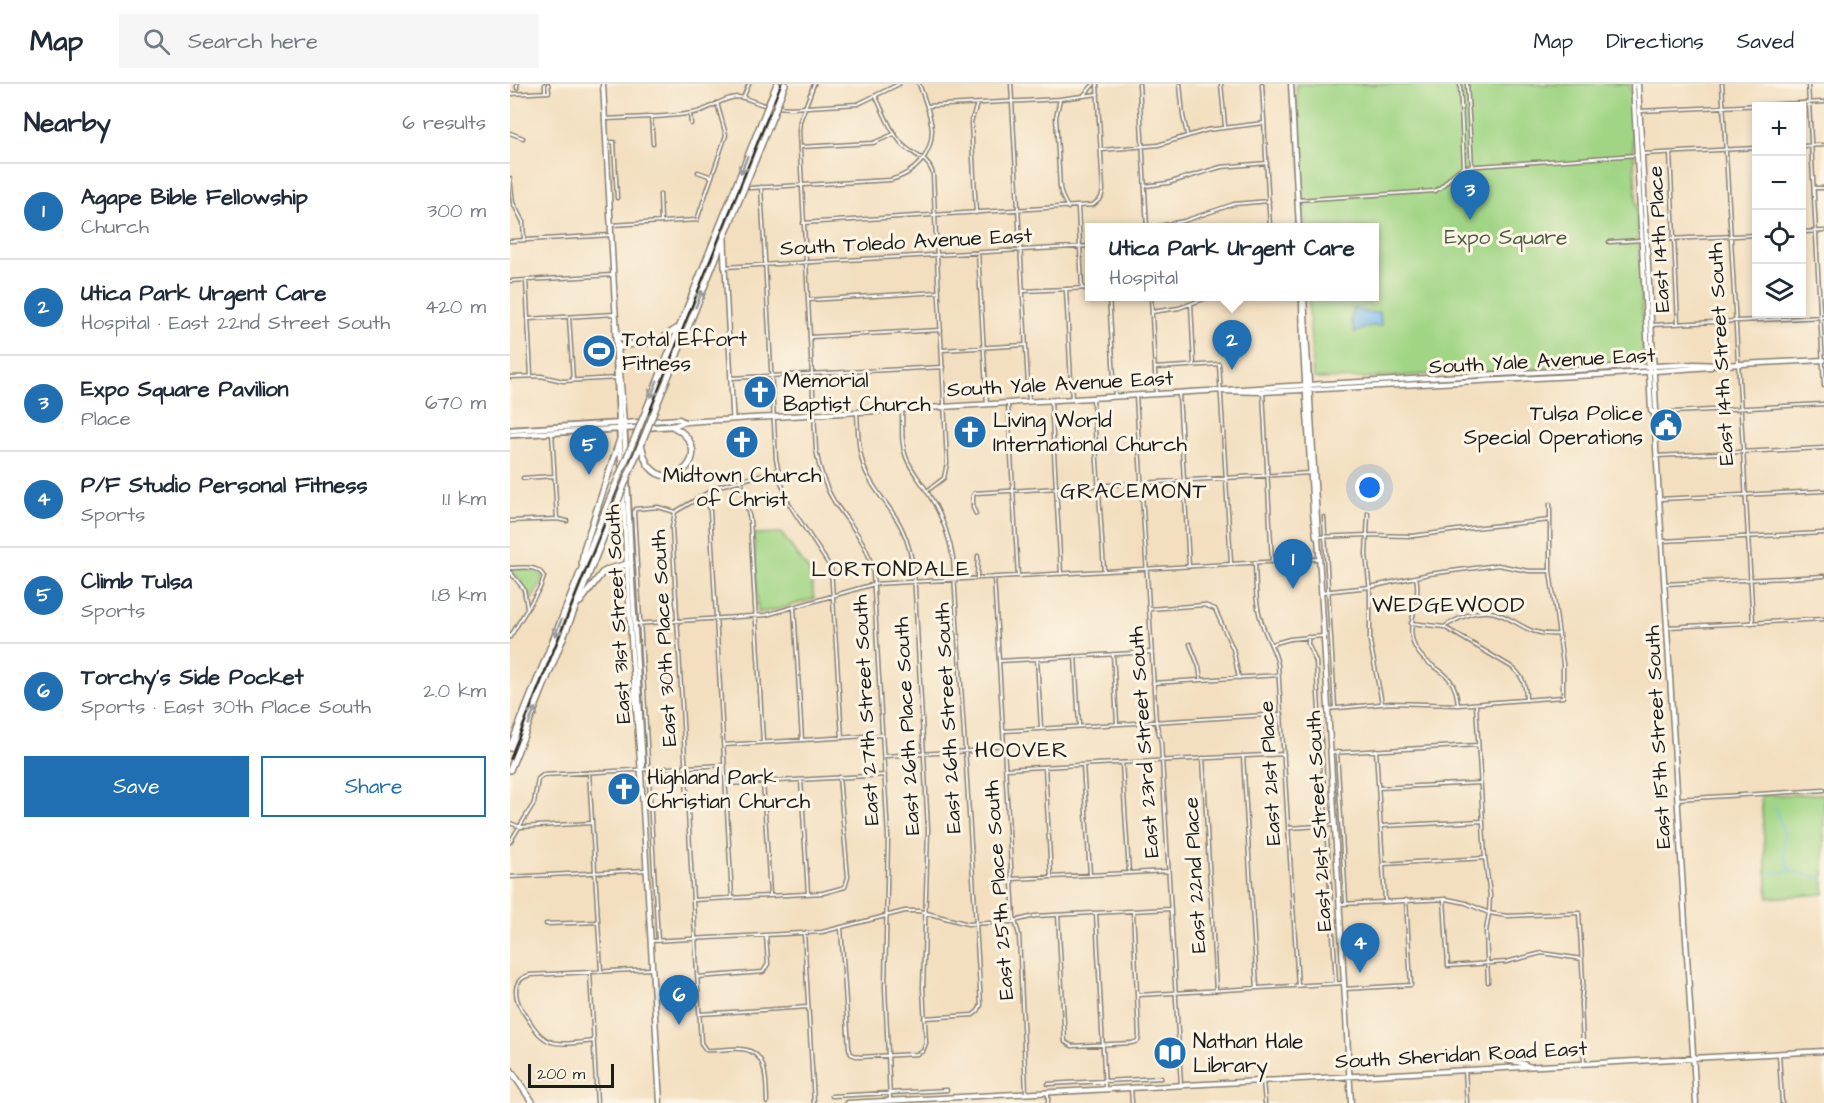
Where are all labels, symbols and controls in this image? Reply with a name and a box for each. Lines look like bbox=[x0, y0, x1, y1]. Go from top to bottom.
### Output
search box bbox=[119, 14, 539, 68]
text: Map bbox=[30, 22, 83, 61]
icon: search bbox=[140, 25, 173, 58]
text: Search here bbox=[188, 26, 318, 57]
text: Map bbox=[1533, 27, 1573, 56]
text: Directions bbox=[1606, 27, 1704, 56]
text: Saved bbox=[1737, 27, 1794, 56]
map controls bbox=[1752, 102, 1806, 318]
button: + bbox=[1752, 102, 1806, 156]
text: Nearby bbox=[24, 105, 111, 141]
text: 6 results bbox=[402, 109, 486, 137]
one-way arrow bbox=[738, 156, 749, 174]
button: − bbox=[1752, 156, 1806, 210]
street label: East 14th Place bbox=[1641, 165, 1677, 313]
pin: 3 bbox=[1450, 170, 1490, 220]
text: Agape Bible Fellowship bbox=[81, 182, 308, 213]
text: 1 bbox=[42, 197, 45, 225]
text: 300 m bbox=[427, 197, 486, 225]
button: locate bbox=[1752, 210, 1806, 264]
text: Church bbox=[81, 213, 149, 241]
street label: South Toledo Avenue East bbox=[779, 221, 1033, 263]
popup bbox=[1085, 223, 1379, 301]
park label: Expo Square bbox=[1445, 223, 1567, 253]
text: Utica Park Urgent Care bbox=[1109, 233, 1355, 264]
street label: East 14th Street South bbox=[1701, 241, 1741, 466]
text: Hospital bbox=[1109, 264, 1178, 292]
button: layers bbox=[1752, 264, 1806, 318]
text: Utica Park Urgent Care bbox=[81, 278, 326, 309]
one-way arrow bbox=[694, 290, 705, 309]
text: 2 bbox=[38, 293, 49, 321]
text: 420 m bbox=[425, 293, 486, 321]
text: Hospital · East 22nd Street South bbox=[81, 309, 390, 337]
pin: 2 bbox=[1212, 320, 1252, 370]
place label: Total Effort Fitness bbox=[622, 325, 748, 378]
sports icon: Total Effort Fitness bbox=[581, 333, 617, 369]
street label: South Yale Avenue East bbox=[1428, 341, 1657, 381]
street label: South Yale Avenue East bbox=[946, 364, 1175, 404]
place label: Memorial Baptist Church bbox=[783, 366, 931, 420]
text: Expo Square Pavilion bbox=[81, 374, 289, 405]
church icon: Memorial Baptist Church bbox=[742, 374, 778, 410]
one-way arrow bbox=[648, 380, 659, 398]
text: 3 bbox=[38, 389, 49, 417]
text: 670 m bbox=[425, 389, 486, 417]
place label: Tulsa Police Special Operations bbox=[1464, 399, 1643, 453]
text: Place bbox=[81, 405, 131, 433]
place label: Living World International Church bbox=[993, 406, 1187, 459]
public building icon: Tulsa Police Special Operations bbox=[1648, 407, 1684, 443]
church icon: Living World International Church bbox=[952, 414, 988, 450]
church icon: Midtown Church of Christ bbox=[724, 424, 760, 460]
pin: 5 bbox=[570, 426, 608, 475]
place label: Midtown Church of Christ bbox=[663, 461, 822, 514]
text: P/F Studio Personal Fitness bbox=[81, 470, 367, 501]
your location bbox=[1355, 473, 1384, 502]
district label: GRACEMONT bbox=[1060, 476, 1208, 507]
text: 4 bbox=[37, 485, 50, 513]
text: 1.1 km bbox=[442, 485, 486, 513]
text: Sports bbox=[81, 501, 145, 529]
street label: East 31st Street South bbox=[598, 503, 638, 724]
street label: East 30th Place South bbox=[644, 528, 684, 747]
pin: 1 bbox=[1274, 540, 1312, 589]
district label: LORTONDALE bbox=[811, 554, 971, 585]
text: Climb Tulsa bbox=[81, 566, 192, 597]
text: 5 bbox=[36, 581, 51, 609]
text: 1.8 km bbox=[432, 581, 486, 609]
district label: WEDGEWOOD bbox=[1372, 590, 1526, 621]
street label: East 27th Street South bbox=[845, 593, 887, 826]
text: Sports bbox=[81, 597, 145, 625]
street label: East 26th Street South bbox=[927, 601, 969, 834]
street label: East 26th Place South bbox=[887, 616, 927, 836]
one-way arrow bbox=[552, 618, 563, 636]
street label: East 15th Street South bbox=[1638, 624, 1678, 849]
street label: East 23rd Street South bbox=[1121, 625, 1167, 859]
text: Torchy's Side Pocket bbox=[81, 662, 304, 693]
text: 6 bbox=[37, 677, 50, 705]
text: 2.0 km bbox=[423, 677, 486, 705]
text: Sports · East 30th Place South bbox=[81, 693, 371, 721]
street label: East 21st Place bbox=[1252, 700, 1288, 846]
one-way arrow bbox=[527, 707, 538, 726]
street label: East 21st Street South bbox=[1299, 709, 1339, 932]
district label: HOOVER bbox=[975, 735, 1069, 766]
button: Save bbox=[24, 756, 249, 817]
button: Share bbox=[261, 756, 486, 817]
place label: Highland Park Christian Church bbox=[647, 763, 811, 816]
church icon: Highland Park Christian Church bbox=[606, 771, 642, 807]
street label: East 25th Place South bbox=[977, 779, 1021, 1001]
street label: East 22nd Place bbox=[1176, 796, 1214, 954]
pin: 4 bbox=[1340, 924, 1380, 973]
pin: 6 bbox=[660, 976, 698, 1025]
place label: Nathan Hale Library bbox=[1193, 1027, 1303, 1082]
street label: South Sheridan Road East bbox=[1334, 1034, 1588, 1076]
library icon: Nathan Hale Library bbox=[1152, 1035, 1188, 1071]
scale bar bbox=[528, 1061, 614, 1088]
text: 200 m bbox=[537, 1063, 585, 1085]

